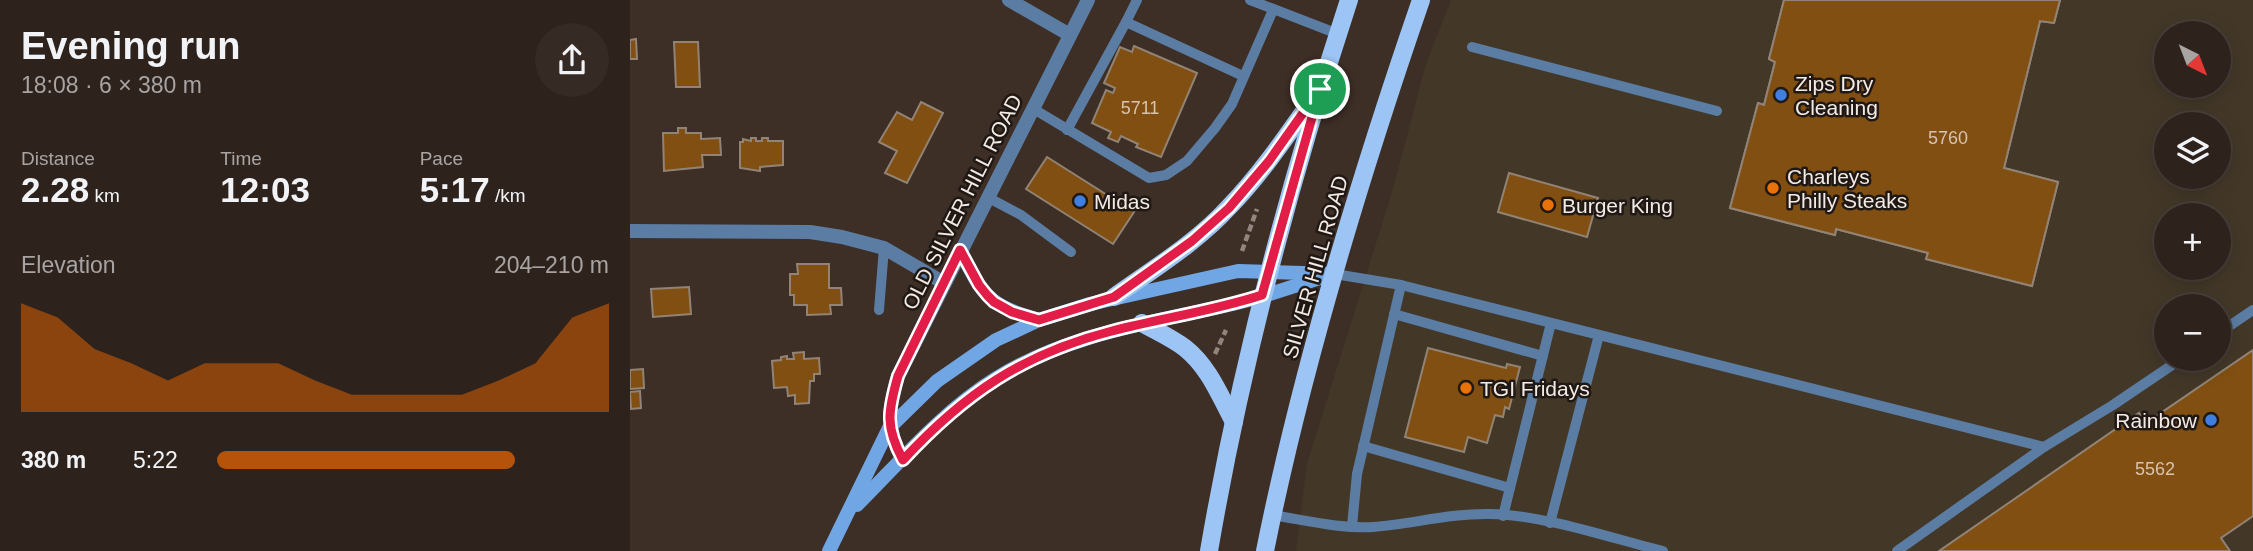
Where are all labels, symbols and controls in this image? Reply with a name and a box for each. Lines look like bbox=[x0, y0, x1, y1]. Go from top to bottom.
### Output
north arrow bbox=[2154, 21, 2231, 98]
map controls bbox=[2154, 21, 2231, 371]
button: share bbox=[535, 23, 609, 97]
text: Evening run bbox=[21, 25, 241, 67]
pin bbox=[1290, 59, 1350, 119]
icon: arrive bbox=[1301, 70, 1339, 108]
text: 18:08 · 6 × 380 m bbox=[21, 72, 202, 98]
place label: Zips Dry Cleaning bbox=[1795, 72, 1878, 119]
marker: Zips Dry Cleaning bbox=[1773, 87, 1789, 103]
street label: OLD SILVER HILL ROAD bbox=[898, 91, 1026, 313]
house number: 5711 bbox=[1121, 98, 1159, 118]
button: layers bbox=[2154, 112, 2231, 189]
house number: 5760 bbox=[1928, 128, 1968, 148]
text: Distance bbox=[21, 148, 95, 169]
text: Time bbox=[220, 148, 262, 169]
text: Pace bbox=[420, 148, 463, 169]
place label: Charleys Philly Steaks bbox=[1787, 165, 1907, 212]
text: 2.28 bbox=[21, 170, 89, 209]
text: 12:03 bbox=[220, 170, 310, 209]
text: 5:17 bbox=[420, 170, 490, 209]
street label: SILVER HILL ROAD bbox=[1278, 173, 1352, 361]
marker: Charleys Philly Steaks bbox=[1765, 180, 1781, 196]
text: km bbox=[89, 185, 120, 206]
text: /km bbox=[490, 185, 526, 206]
place label: Midas bbox=[1094, 190, 1150, 213]
marker: Midas bbox=[1072, 193, 1088, 209]
place label: Burger King bbox=[1562, 194, 1673, 217]
marker: Burger King bbox=[1540, 197, 1556, 213]
button: + bbox=[2154, 203, 2231, 280]
text: Elevation bbox=[21, 252, 116, 278]
text: 204–210 m bbox=[494, 252, 609, 278]
button: − bbox=[2154, 294, 2231, 371]
place label: TGI Fridays bbox=[1480, 377, 1590, 400]
marker: TGI Fridays bbox=[1458, 380, 1474, 396]
place label: Rainbow bbox=[2115, 409, 2198, 432]
marker: Rainbow bbox=[2203, 412, 2219, 428]
text: 380 m bbox=[21, 447, 86, 473]
text: 5:22 bbox=[133, 447, 178, 473]
house number: 5562 bbox=[2135, 459, 2175, 479]

